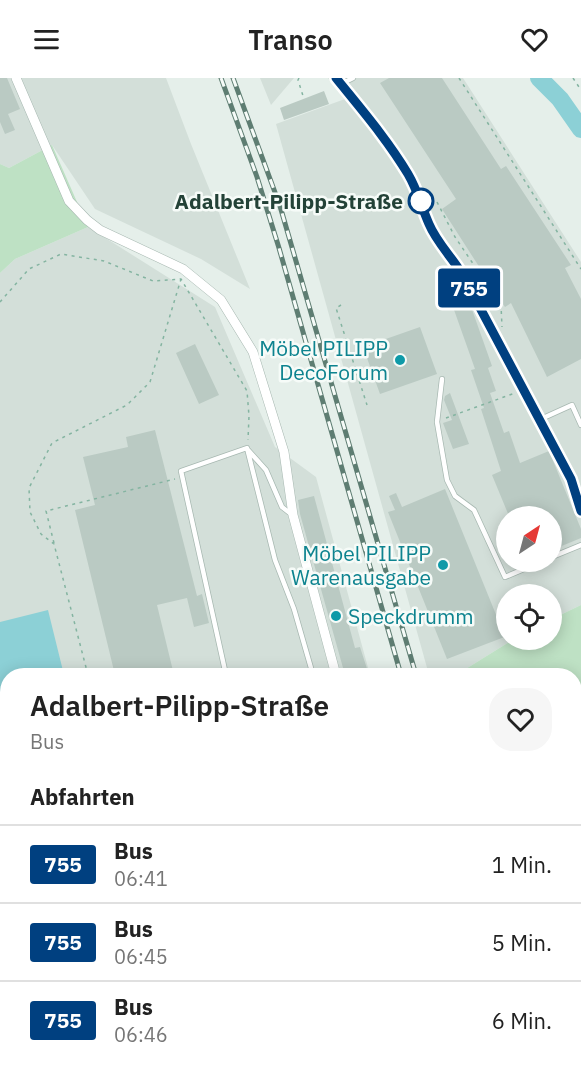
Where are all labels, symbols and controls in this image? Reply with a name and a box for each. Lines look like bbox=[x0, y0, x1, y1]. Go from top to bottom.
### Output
text: Transo bbox=[248, 22, 333, 57]
icon: menu bbox=[30, 23, 63, 56]
icon: heart bbox=[518, 23, 551, 56]
place label: Adalbert-Pilipp-Straße bbox=[175, 187, 403, 215]
marker: Adalbert-Pilipp-Straße bbox=[408, 188, 434, 214]
line badge: 755 bbox=[434, 268, 504, 308]
text: 755 bbox=[450, 274, 488, 302]
place label: Möbel PILIPP DecoForum bbox=[259, 334, 388, 386]
marker: Möbel PILIPP DecoForum bbox=[393, 353, 407, 367]
north arrow bbox=[496, 506, 562, 572]
map controls bbox=[496, 506, 562, 650]
place label: Möbel PILIPP Warenausgabe bbox=[291, 539, 431, 591]
marker: Möbel PILIPP Warenausgabe bbox=[436, 558, 450, 572]
button: locate bbox=[496, 584, 562, 650]
place label: Speckdrumm bbox=[348, 602, 474, 630]
marker: Speckdrumm bbox=[329, 609, 343, 623]
text: Adalbert-Pilipp-Straße bbox=[30, 687, 329, 724]
button: heart bbox=[489, 688, 552, 751]
text: Bus bbox=[30, 728, 64, 755]
text: Abfahrten bbox=[30, 782, 135, 811]
text: Bus bbox=[114, 836, 153, 865]
text: 755 bbox=[44, 850, 82, 878]
text: 1 Min. bbox=[492, 850, 552, 879]
text: 06:41 bbox=[114, 865, 168, 892]
text: Bus bbox=[114, 914, 153, 943]
text: 755 bbox=[44, 928, 82, 956]
text: 5 Min. bbox=[492, 928, 552, 957]
text: 06:45 bbox=[114, 943, 168, 970]
text: Bus bbox=[114, 992, 153, 1021]
text: 755 bbox=[44, 1006, 82, 1034]
text: 6 Min. bbox=[492, 1006, 552, 1035]
text: 06:46 bbox=[114, 1021, 168, 1048]

